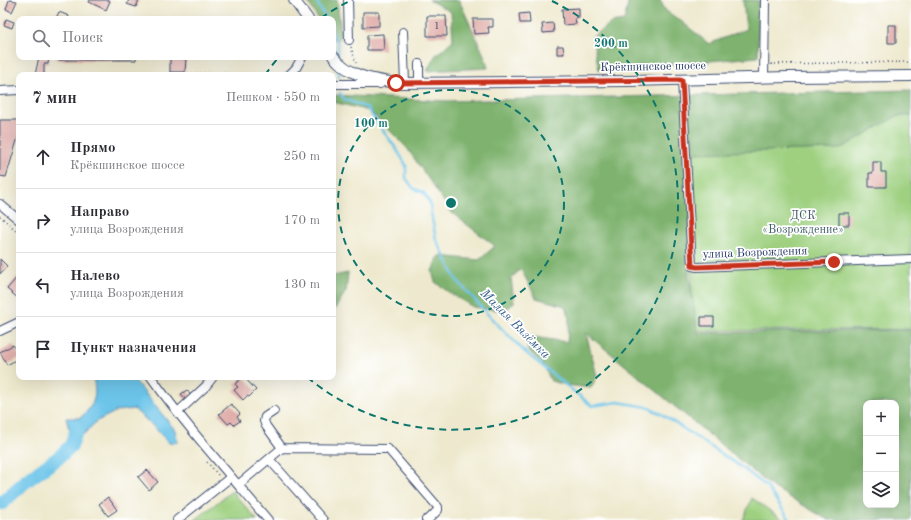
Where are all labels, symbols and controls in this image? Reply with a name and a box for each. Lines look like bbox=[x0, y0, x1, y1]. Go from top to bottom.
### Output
search box bbox=[16, 16, 336, 60]
house number: 1 bbox=[434, 21, 440, 31]
icon: search bbox=[30, 27, 52, 49]
text: Поиск bbox=[62, 31, 103, 46]
text: 200 m bbox=[594, 38, 628, 50]
street label: Крёкшинское шоссе bbox=[600, 60, 706, 74]
route start bbox=[387, 74, 405, 92]
text: 7 мин bbox=[32, 90, 77, 107]
text: Пешком · 550 m bbox=[226, 91, 320, 104]
text: 100 m bbox=[354, 118, 388, 130]
text: Прямо bbox=[70, 141, 116, 156]
icon: ahead bbox=[32, 146, 54, 168]
text: 250 m bbox=[283, 150, 320, 163]
text: Крёкшинское шоссе bbox=[70, 159, 185, 172]
centre of rings bbox=[444, 196, 458, 210]
text: Направо bbox=[70, 205, 129, 220]
icon: right bbox=[32, 210, 54, 232]
park label: ДСК «Возрождение» bbox=[762, 210, 844, 236]
text: 170 m bbox=[283, 214, 320, 227]
text: улица Возрождения bbox=[70, 223, 184, 236]
street label: улица Возрождения bbox=[702, 245, 808, 261]
route end bbox=[825, 253, 843, 271]
text: Налево bbox=[70, 269, 120, 284]
icon: left bbox=[32, 274, 54, 296]
text: 130 m bbox=[283, 278, 320, 291]
water label: Малая Вязёмка bbox=[477, 286, 552, 361]
text: улица Возрождения bbox=[70, 287, 184, 300]
icon: arrive bbox=[32, 338, 54, 360]
text: Пункт назначения bbox=[70, 341, 197, 356]
map controls bbox=[863, 400, 899, 508]
button: + bbox=[863, 400, 899, 436]
button: − bbox=[863, 436, 899, 472]
button: layers bbox=[863, 472, 899, 508]

